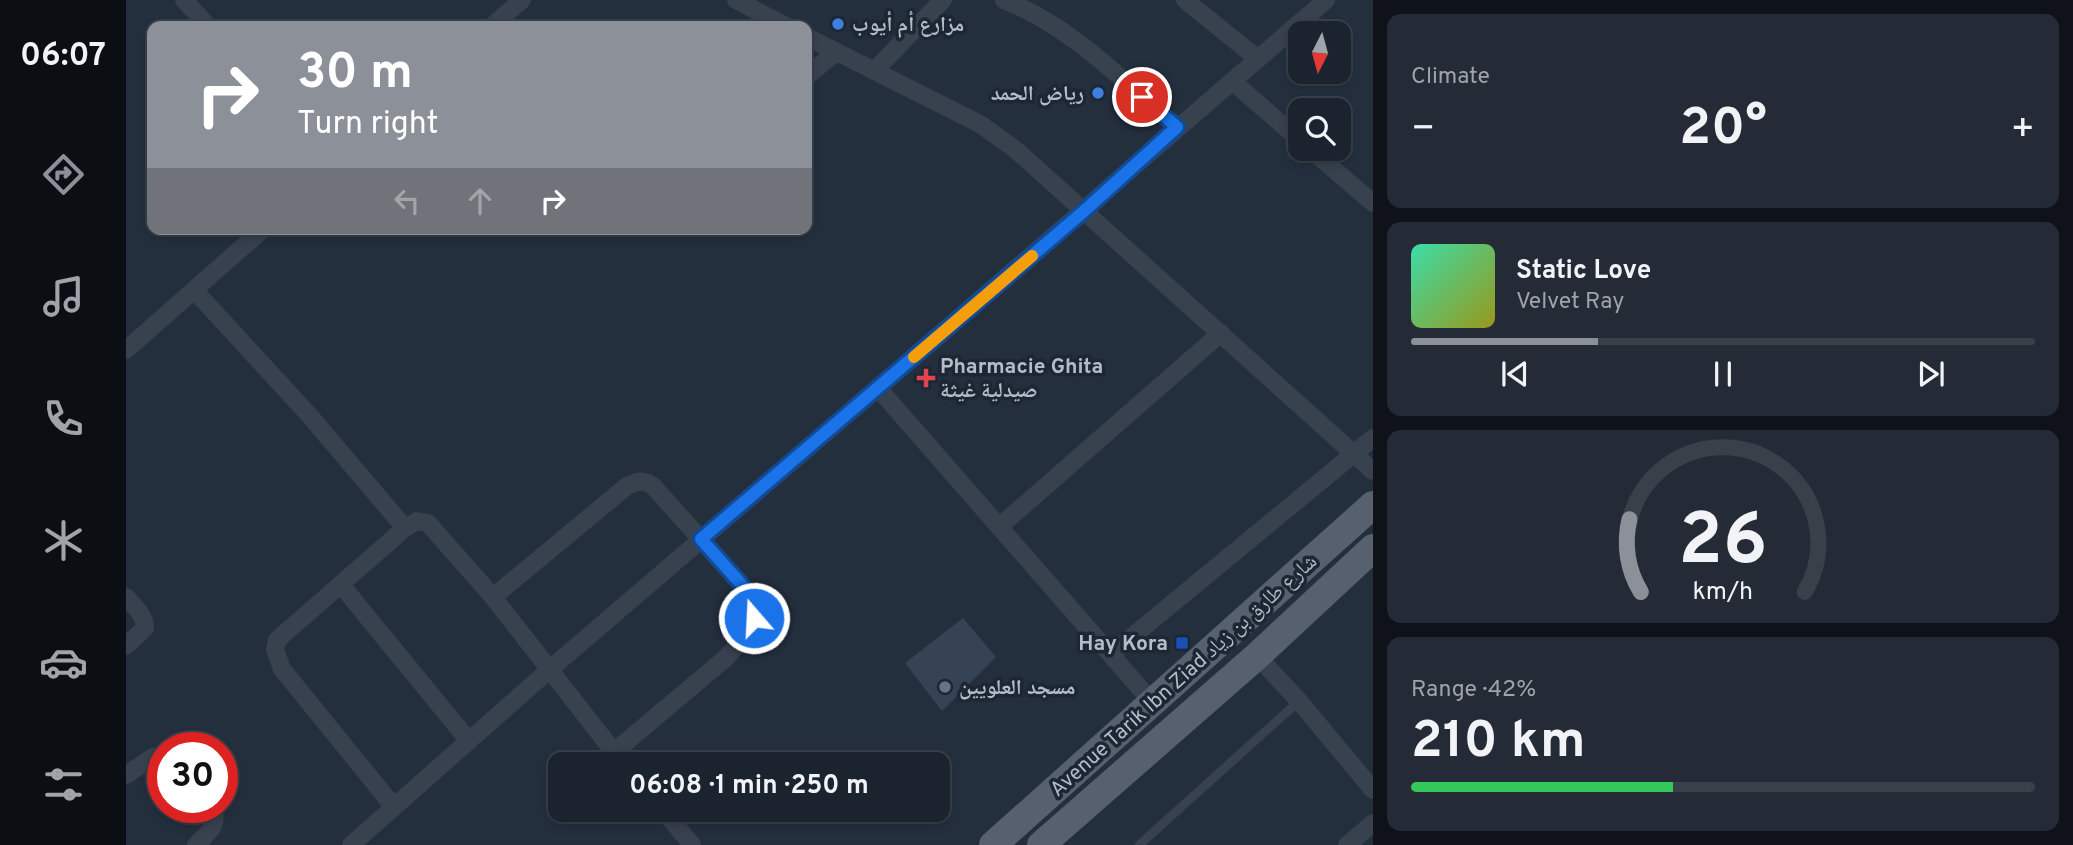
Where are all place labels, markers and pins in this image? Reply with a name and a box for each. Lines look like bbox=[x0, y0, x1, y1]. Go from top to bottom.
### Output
place label: مزارع أم أيوب bbox=[852, 10, 964, 39]
marker: مزارع أم أيوب bbox=[830, 16, 846, 32]
pin bbox=[1112, 67, 1172, 127]
place label: رياض الحمد bbox=[991, 81, 1084, 108]
marker: رياض الحمد bbox=[1090, 85, 1106, 101]
place label: Pharmacie Ghita صيدلية غيثة bbox=[940, 354, 1103, 405]
marker: Pharmacie Ghita صيدلية غيثة bbox=[918, 370, 934, 386]
place label: Hay Kora bbox=[1078, 631, 1168, 658]
marker: Hay Kora bbox=[1174, 635, 1190, 651]
place label: مسجد العلويين bbox=[959, 675, 1075, 702]
marker: مسجد العلويين bbox=[937, 679, 953, 695]

